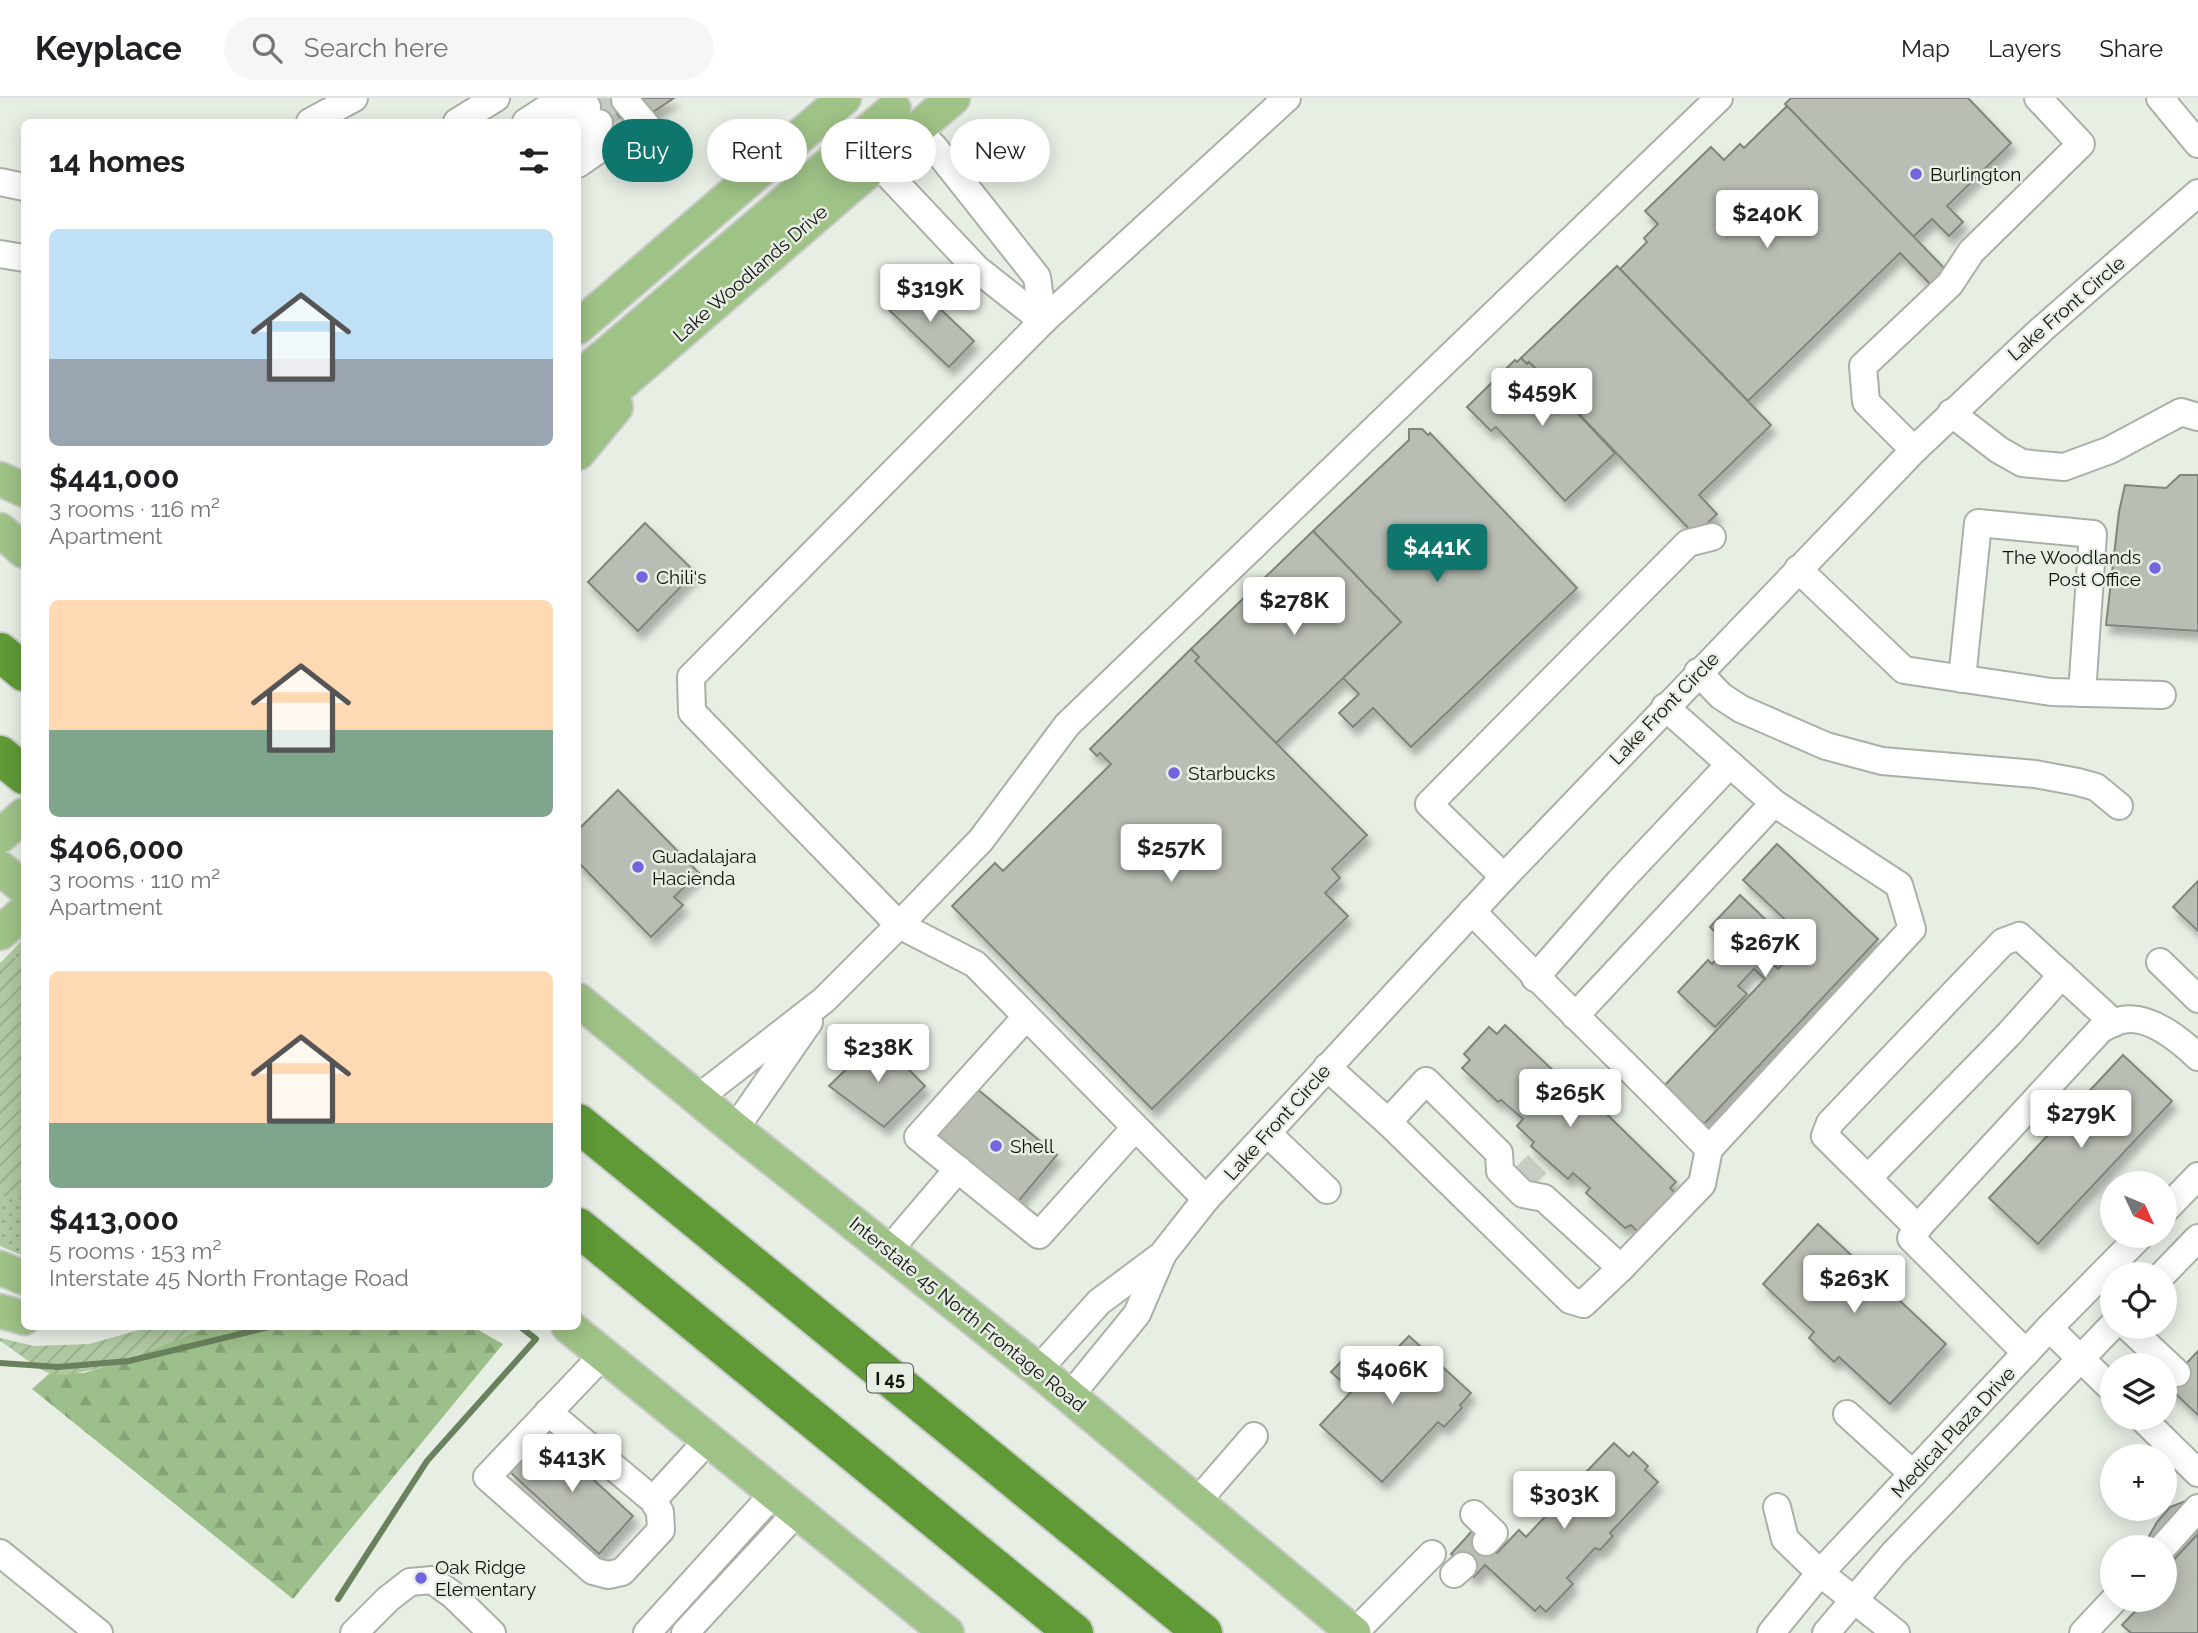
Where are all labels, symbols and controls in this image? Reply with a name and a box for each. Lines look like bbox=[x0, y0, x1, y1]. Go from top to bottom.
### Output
search box bbox=[224, 17, 714, 80]
text: Keyplace bbox=[35, 29, 182, 68]
icon: search bbox=[248, 29, 286, 67]
text: Search here bbox=[304, 33, 448, 63]
text: Map bbox=[1901, 34, 1950, 63]
text: Layers bbox=[1988, 34, 2061, 63]
text: Share bbox=[2099, 34, 2163, 63]
chip: Buy bbox=[602, 119, 693, 182]
chip: Rent bbox=[707, 119, 807, 182]
chip: Filters bbox=[821, 119, 936, 182]
chip: New bbox=[950, 119, 1050, 182]
icon: filters bbox=[515, 142, 553, 180]
text: 14 homes bbox=[49, 144, 185, 179]
place label: Burlington bbox=[1930, 163, 2021, 185]
marker: Burlington bbox=[1908, 166, 1924, 182]
pin: $240K bbox=[1718, 190, 1816, 250]
text: $240K bbox=[1732, 199, 1802, 226]
street label: Lake Woodlands Drive bbox=[668, 200, 832, 346]
street label: Lake Front Circle bbox=[2003, 251, 2129, 365]
pin: $319K bbox=[881, 264, 979, 324]
text: $319K bbox=[896, 273, 964, 300]
icon: home bbox=[238, 274, 364, 400]
pin: $459K bbox=[1493, 368, 1591, 428]
text: $459K bbox=[1507, 377, 1577, 404]
text: $441,000 bbox=[49, 460, 179, 495]
text: 3 rooms · 116 m² bbox=[49, 495, 220, 522]
text: Apartment bbox=[49, 522, 163, 549]
pin: $441K bbox=[1388, 524, 1486, 584]
text: $441K bbox=[1403, 533, 1471, 560]
place label: The Woodlands Post Office bbox=[2002, 546, 2141, 590]
marker: The Woodlands Post Office bbox=[2147, 560, 2163, 576]
place label: Chili's bbox=[656, 566, 706, 588]
marker: Chili's bbox=[634, 569, 650, 585]
pin: $278K bbox=[1245, 578, 1343, 637]
text: $278K bbox=[1259, 586, 1329, 613]
icon: home bbox=[238, 645, 364, 771]
street label: Lake Front Circle bbox=[1605, 647, 1723, 769]
place label: Starbucks bbox=[1188, 762, 1275, 784]
marker: Starbucks bbox=[1166, 765, 1182, 781]
pin: $257K bbox=[1122, 824, 1220, 884]
text: $406,000 bbox=[49, 831, 184, 866]
text: $257K bbox=[1137, 833, 1205, 860]
place label: Guadalajara Hacienda bbox=[652, 845, 757, 889]
marker: Guadalajara Hacienda bbox=[630, 859, 646, 875]
text: 3 rooms · 110 m² bbox=[49, 866, 220, 893]
text: Apartment bbox=[49, 893, 163, 920]
pin: $267K bbox=[1716, 920, 1814, 979]
text: $267K bbox=[1730, 928, 1800, 955]
icon: home bbox=[238, 1016, 364, 1142]
pin: $238K bbox=[829, 1024, 927, 1084]
text: $238K bbox=[843, 1033, 913, 1060]
street label: Lake Front Circle bbox=[1219, 1060, 1335, 1184]
pin: $265K bbox=[1521, 1070, 1619, 1129]
text: $265K bbox=[1535, 1078, 1605, 1105]
pin: $279K bbox=[2032, 1090, 2130, 1150]
text: $279K bbox=[2046, 1099, 2116, 1126]
place label: Shell bbox=[1010, 1135, 1055, 1157]
marker: Shell bbox=[988, 1138, 1004, 1154]
north arrow bbox=[2100, 1171, 2177, 1248]
map controls bbox=[2100, 1171, 2177, 1612]
text: $413,000 bbox=[49, 1202, 179, 1237]
street label: Interstate 45 North Frontage Road bbox=[846, 1212, 1090, 1416]
text: 5 rooms · 153 m² bbox=[49, 1237, 221, 1264]
pin: $263K bbox=[1805, 1256, 1903, 1315]
button: locate bbox=[2100, 1262, 2177, 1339]
text: Interstate 45 North Frontage Road bbox=[49, 1264, 409, 1291]
text: $263K bbox=[1819, 1264, 1889, 1291]
pin: $406K bbox=[1343, 1346, 1441, 1406]
button: layers bbox=[2100, 1353, 2177, 1430]
text: $406K bbox=[1356, 1355, 1428, 1382]
street label: Medical Plaza Drive bbox=[1887, 1362, 2019, 1502]
road number: I 45 bbox=[867, 1364, 913, 1392]
pin: $413K bbox=[523, 1434, 621, 1494]
text: $413K bbox=[538, 1443, 606, 1470]
button: + bbox=[2100, 1444, 2177, 1521]
pin: $303K bbox=[1515, 1472, 1613, 1531]
text: $303K bbox=[1529, 1480, 1599, 1507]
button: − bbox=[2100, 1535, 2177, 1612]
place label: Oak Ridge Elementary bbox=[435, 1556, 536, 1600]
marker: Oak Ridge Elementary bbox=[413, 1570, 429, 1586]

